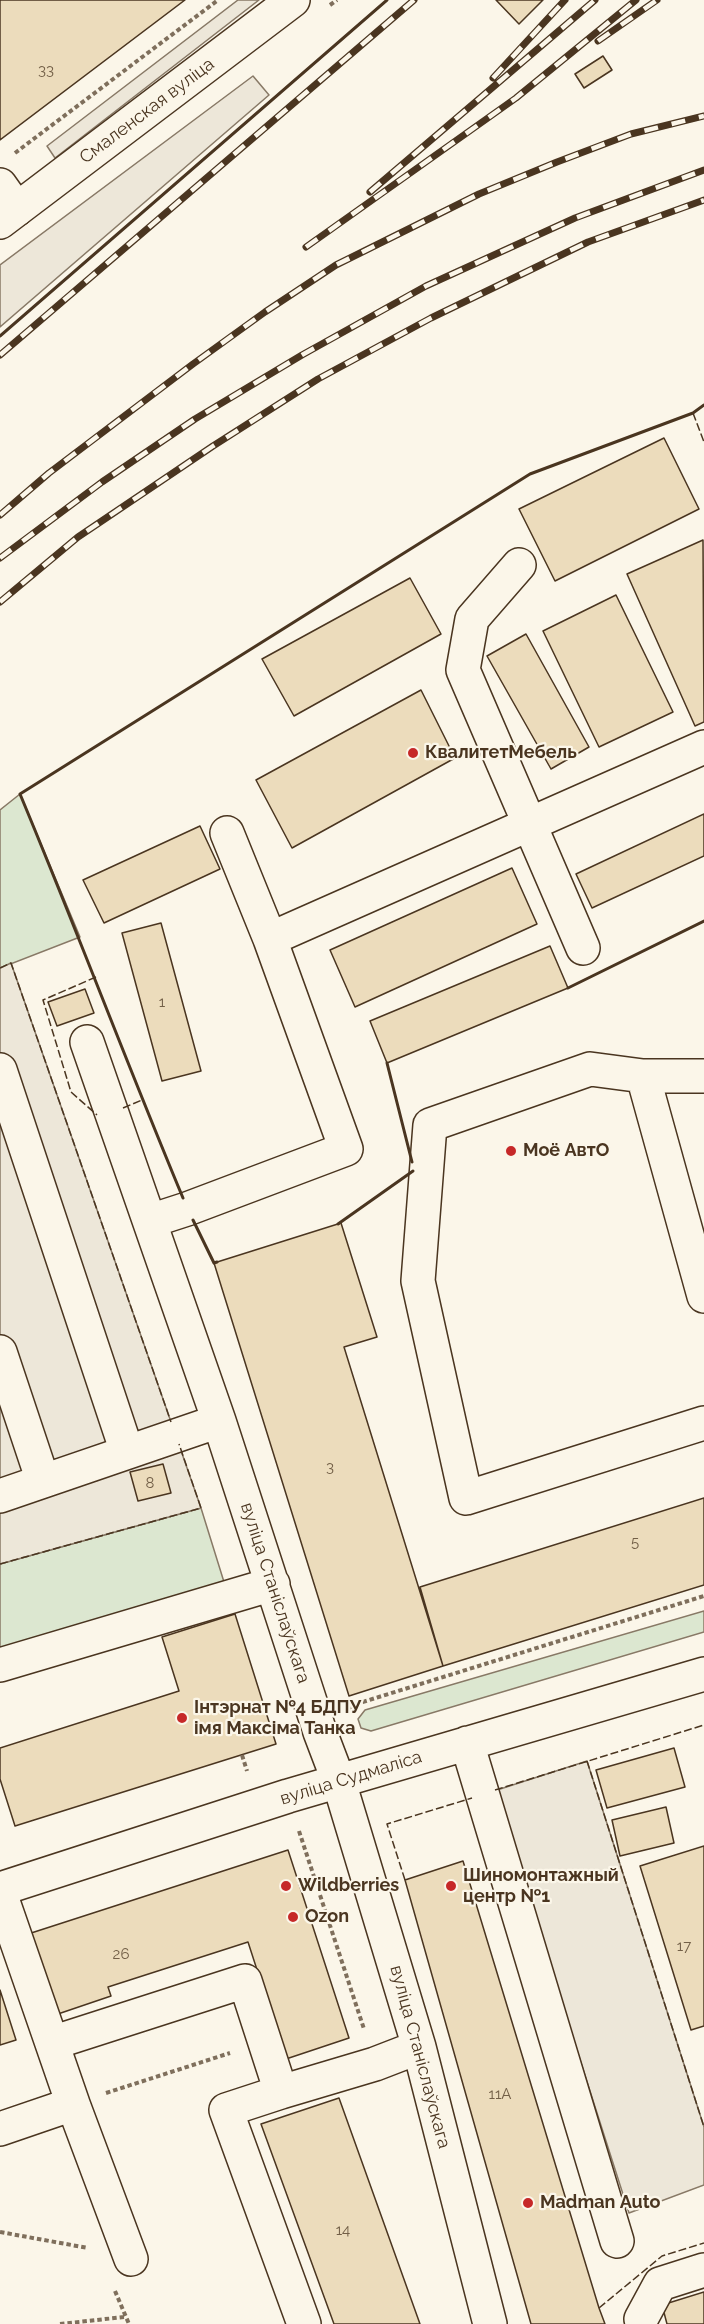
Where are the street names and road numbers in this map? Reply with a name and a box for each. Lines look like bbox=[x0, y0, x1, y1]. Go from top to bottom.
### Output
street label: Смаленская вуліца bbox=[75, 53, 219, 169]
street label: вуліца Станіслаўскага bbox=[236, 1500, 314, 1686]
street label: вуліца Судмаліса bbox=[277, 1746, 425, 1810]
street label: вуліца Станіслаўскага bbox=[385, 1963, 455, 2151]

